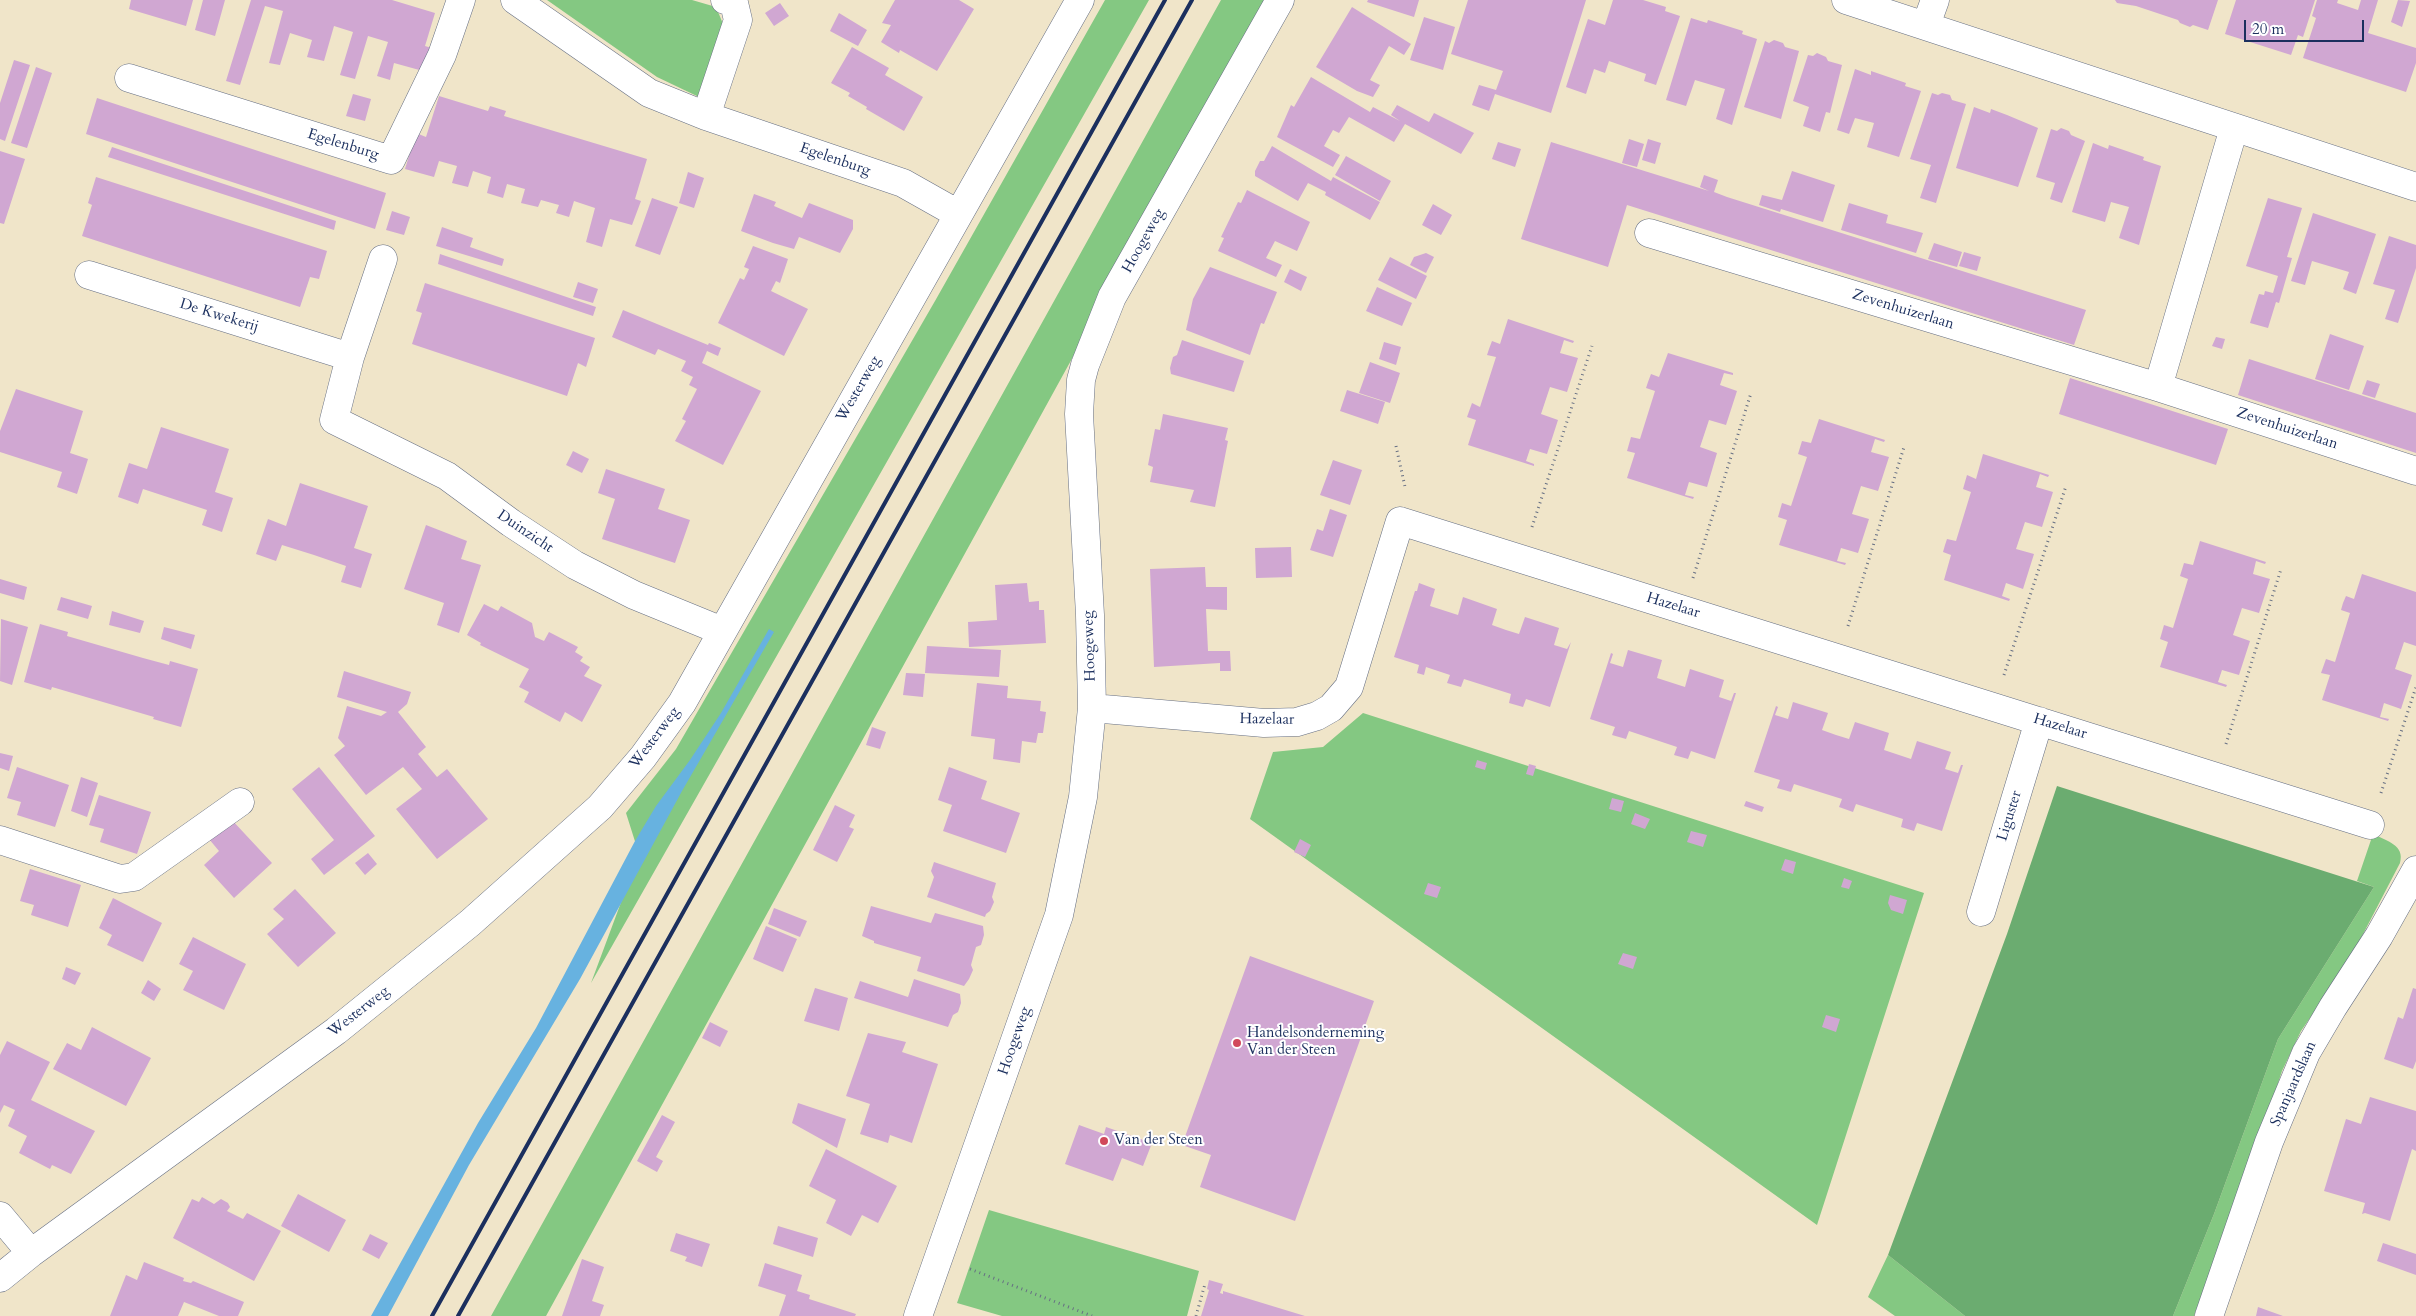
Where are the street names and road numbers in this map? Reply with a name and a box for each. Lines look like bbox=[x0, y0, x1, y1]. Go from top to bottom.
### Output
street label: Egelenburg bbox=[305, 126, 381, 164]
street label: Egelenburg bbox=[797, 139, 873, 181]
street label: Hoogeweg bbox=[1119, 205, 1169, 277]
street label: Zevenhuizerlaan bbox=[1850, 286, 1956, 334]
street label: De Kwekerij bbox=[177, 295, 261, 337]
street label: Westerweg bbox=[833, 353, 885, 425]
street label: Zevenhuizerlaan bbox=[2234, 404, 2340, 454]
street label: Duinzicht bbox=[493, 507, 557, 557]
street label: Hazelaar bbox=[1644, 589, 1702, 623]
street label: Hoogeweg bbox=[1080, 610, 1100, 682]
street label: Westerweg bbox=[626, 704, 684, 772]
street label: Hazelaar bbox=[2031, 710, 2089, 744]
street label: Hazelaar bbox=[1239, 711, 1295, 729]
street label: Liguster bbox=[1994, 789, 2026, 843]
street label: Westerweg bbox=[325, 983, 393, 1041]
street label: Hoogeweg bbox=[995, 1004, 1035, 1078]
street label: Spanjaardslaan bbox=[2267, 1039, 2321, 1129]

